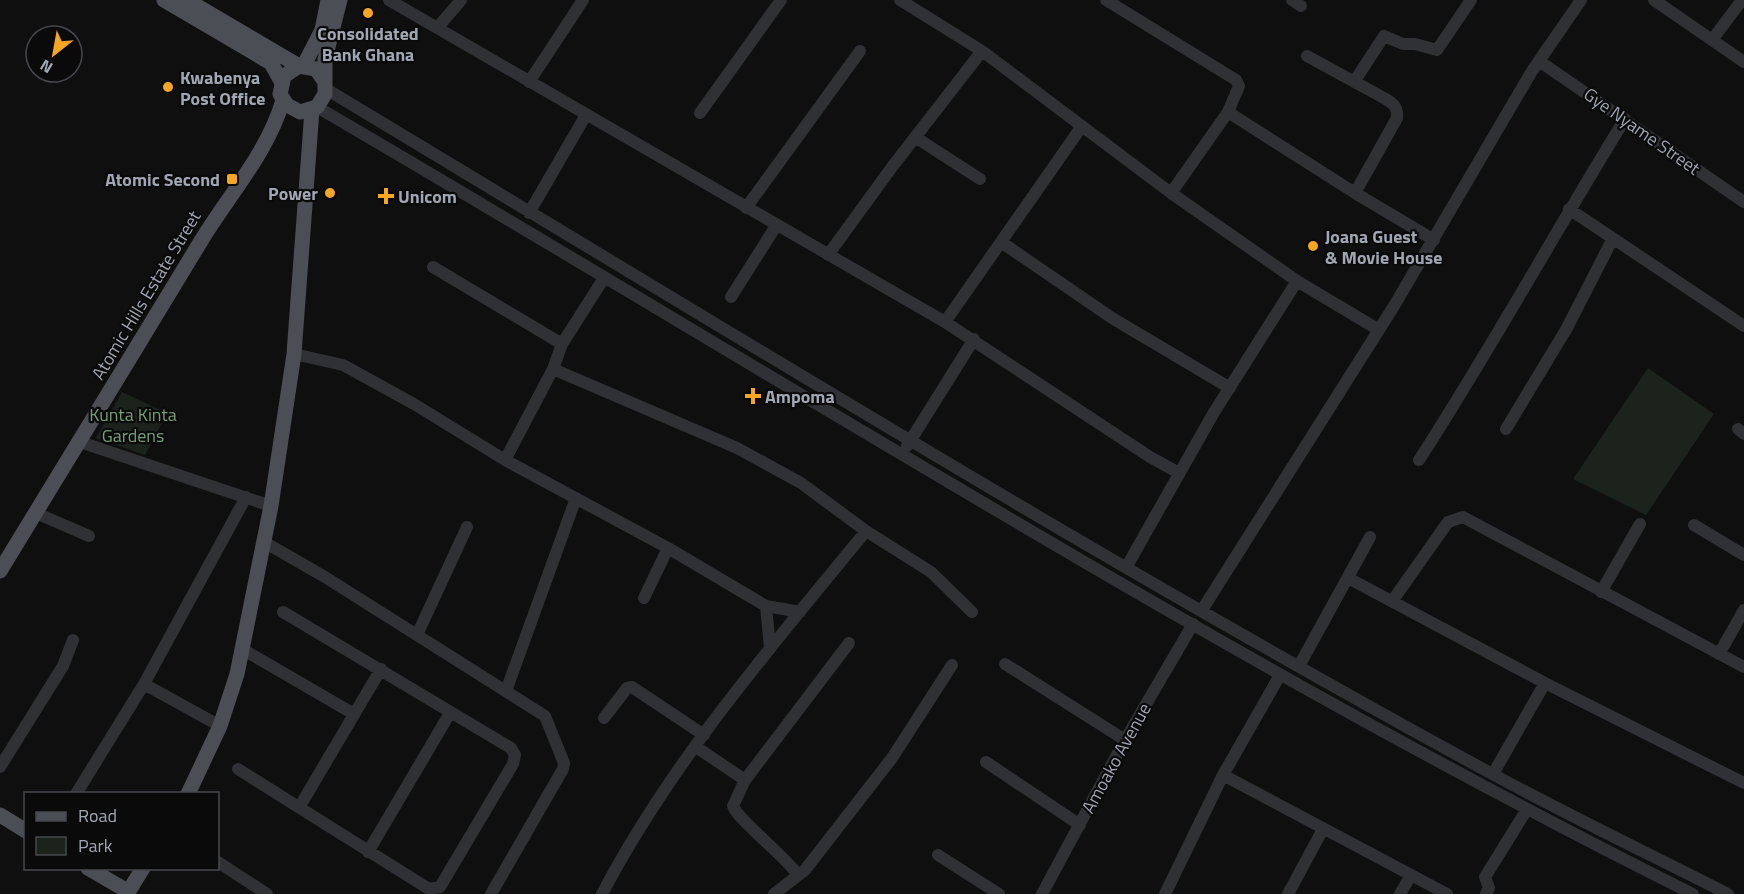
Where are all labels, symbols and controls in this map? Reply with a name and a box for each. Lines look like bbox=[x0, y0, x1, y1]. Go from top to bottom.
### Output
marker: Consolidated Bank Ghana bbox=[361, 6, 375, 20]
place label: Consolidated Bank Ghana bbox=[317, 20, 419, 68]
north arrow bbox=[24, 24, 84, 84]
text: N bbox=[35, 54, 57, 80]
place label: Kwabenya Post Office bbox=[180, 64, 266, 112]
marker: Kwabenya Post Office bbox=[161, 80, 175, 94]
street label: Gye Nyame Street bbox=[1578, 81, 1706, 182]
place label: Atomic Second bbox=[105, 166, 220, 193]
marker: Atomic Second bbox=[225, 172, 239, 186]
place label: Power bbox=[268, 180, 318, 207]
place label: Unicom bbox=[398, 183, 457, 210]
marker: Power bbox=[323, 186, 337, 200]
marker: Unicom bbox=[379, 189, 393, 203]
street label: Atomic Hills Estate Street bbox=[85, 205, 208, 385]
place label: Joana Guest & Movie House bbox=[1325, 223, 1442, 271]
marker: Joana Guest & Movie House bbox=[1306, 239, 1320, 253]
place label: Ampoma bbox=[765, 383, 835, 410]
marker: Ampoma bbox=[746, 389, 760, 403]
park label: Kunta Kinta Gardens bbox=[89, 401, 177, 449]
street label: Amoako Avenue bbox=[1075, 698, 1157, 818]
legend bbox=[24, 792, 219, 870]
text: Road bbox=[78, 802, 117, 829]
text: Park bbox=[78, 832, 113, 859]

